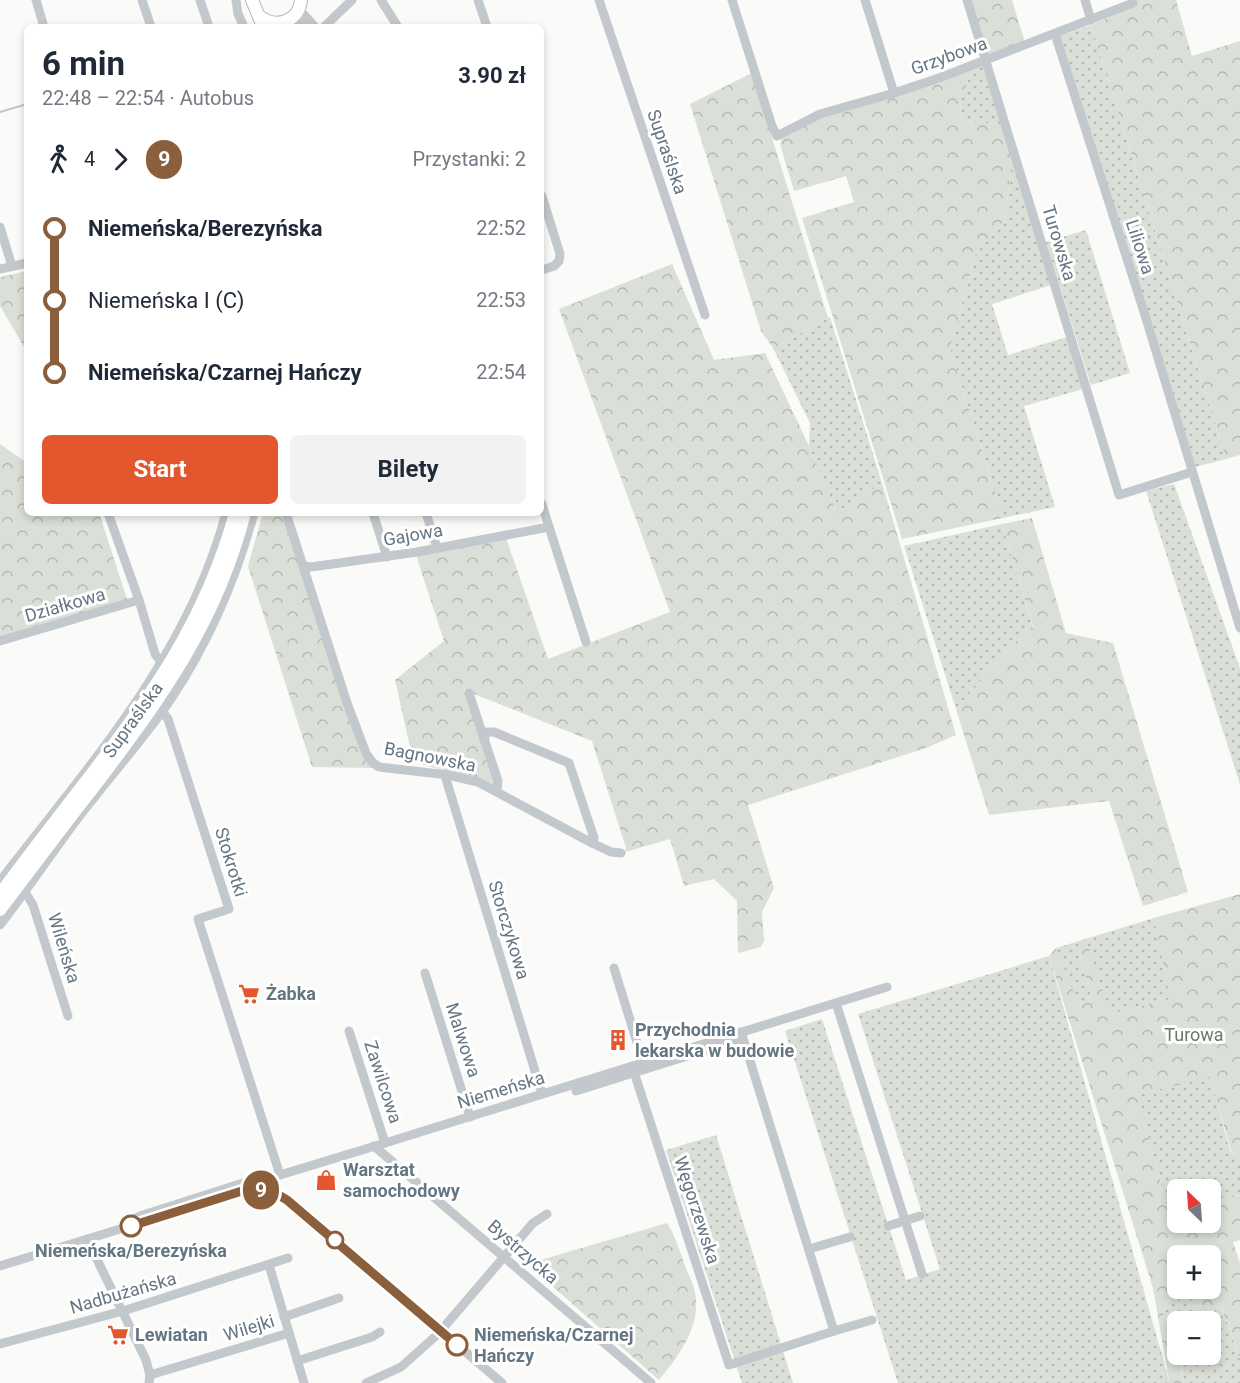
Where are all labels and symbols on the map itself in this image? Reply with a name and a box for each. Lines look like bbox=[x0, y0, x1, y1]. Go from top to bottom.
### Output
street label: Grzybowa bbox=[908, 32, 990, 79]
street label: Supraślska bbox=[643, 107, 692, 197]
street label: Turowska bbox=[1038, 203, 1081, 283]
street label: Liliowa bbox=[1122, 217, 1159, 277]
street label: Gajowa bbox=[382, 519, 444, 550]
street label: Działkowa bbox=[22, 583, 107, 626]
street label: Supraślska bbox=[98, 678, 167, 762]
street label: Bagnowska bbox=[382, 737, 478, 776]
street label: Stokrotki bbox=[211, 825, 252, 899]
street label: Storczykowa bbox=[484, 878, 534, 982]
street label: Wileńska bbox=[44, 910, 85, 986]
supermarket icon: Żabka bbox=[237, 982, 261, 1006]
place label: Żabka bbox=[266, 983, 316, 1004]
street label: Malwowa bbox=[442, 1000, 485, 1080]
place label: Przychodnia lekarska w budowie bbox=[635, 1019, 794, 1061]
park label: Turowa bbox=[1164, 1024, 1224, 1045]
building icon: Przychodnia lekarska w budowie bbox=[606, 1028, 630, 1052]
street label: Zawilcowa bbox=[360, 1038, 407, 1126]
street label: Niemeńska bbox=[455, 1066, 547, 1113]
street label: Węgorzewska bbox=[670, 1153, 725, 1266]
place label: Warsztat samochodowy bbox=[343, 1159, 461, 1201]
shop icon: Warsztat samochodowy bbox=[314, 1168, 338, 1192]
line badge: 9 bbox=[242, 1170, 280, 1210]
north arrow bbox=[1167, 1179, 1221, 1233]
marker: Niemeńska/Berezyńska bbox=[120, 1215, 142, 1237]
street label: Bystrzycka bbox=[484, 1215, 563, 1288]
unlabelled marker bbox=[326, 1231, 344, 1249]
place label: Niemeńska/Berezyńska bbox=[35, 1240, 227, 1261]
street label: Nadbużańska bbox=[67, 1267, 178, 1318]
street label: Wilejki bbox=[221, 1310, 277, 1345]
supermarket icon: Lewiatan bbox=[106, 1323, 130, 1347]
place label: Lewiatan bbox=[135, 1324, 208, 1345]
place label: Niemeńska/Czarnej Hańczy bbox=[474, 1324, 633, 1366]
marker: Niemeńska/Czarnej Hańczy bbox=[446, 1334, 468, 1356]

